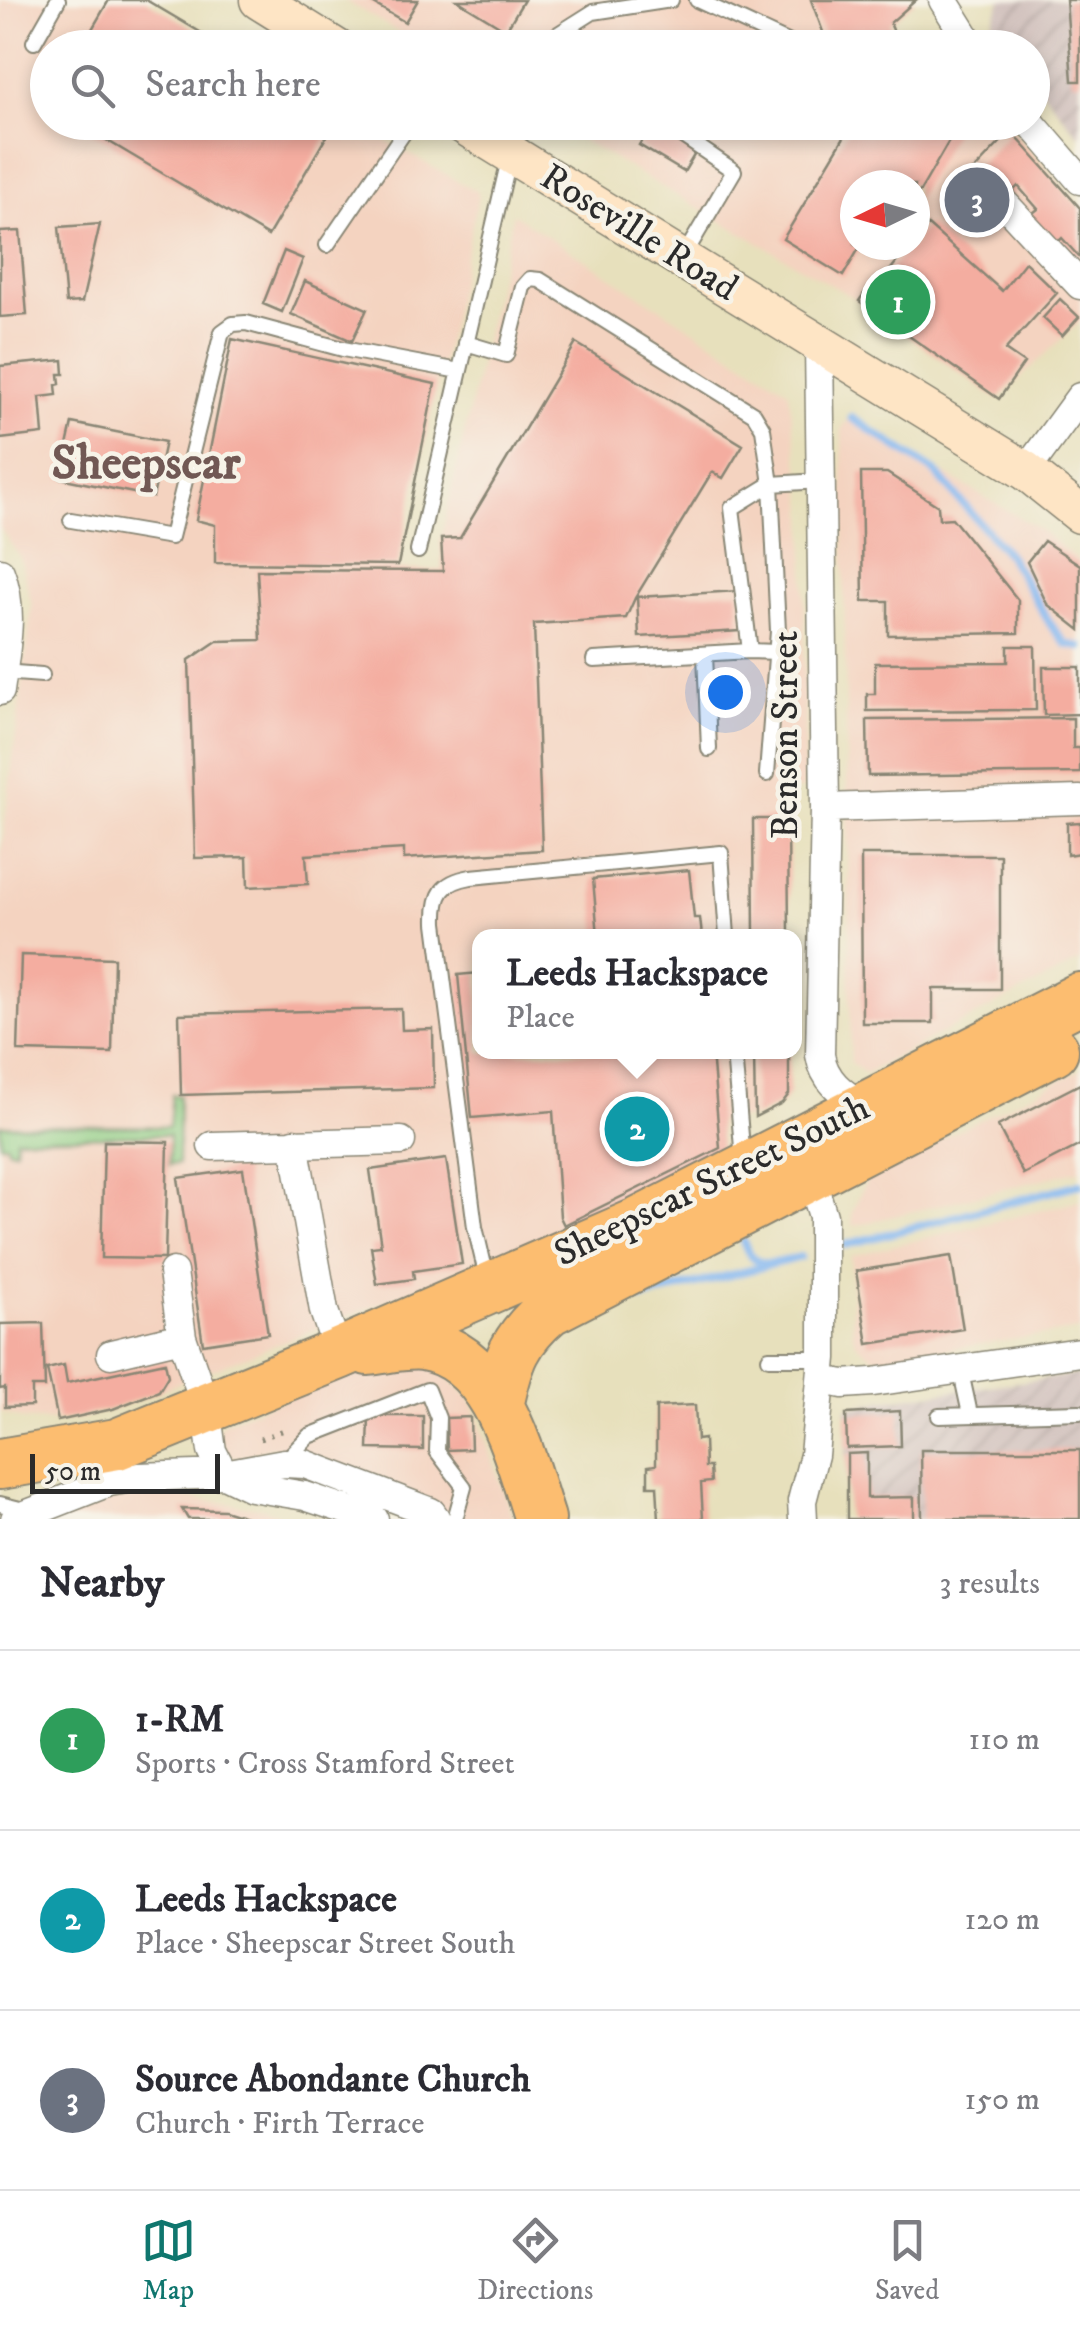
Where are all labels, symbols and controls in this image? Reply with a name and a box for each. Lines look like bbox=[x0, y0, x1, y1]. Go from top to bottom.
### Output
search box bbox=[30, 30, 1050, 140]
icon: search bbox=[65, 58, 120, 113]
text: Search here bbox=[145, 61, 321, 109]
street label: Roseville Road bbox=[531, 153, 747, 313]
pin: 3 bbox=[944, 162, 1010, 238]
north arrow bbox=[840, 170, 930, 260]
pin: 1 bbox=[866, 264, 930, 340]
district label: Sheepscar bbox=[52, 434, 242, 494]
street label: Benson Street bbox=[762, 631, 810, 839]
your location bbox=[700, 667, 751, 718]
popup bbox=[472, 929, 802, 1059]
text: Leeds Hackspace bbox=[506, 950, 768, 998]
text: Place bbox=[506, 998, 575, 1038]
street label: Sheepscar Street South bbox=[547, 1084, 877, 1278]
pin: 2 bbox=[604, 1092, 670, 1166]
scale bar bbox=[30, 1449, 220, 1494]
text: 50 m bbox=[45, 1454, 101, 1489]
text: Nearby bbox=[40, 1558, 164, 1610]
text: 3 results bbox=[939, 1564, 1040, 1604]
text: 1-RM bbox=[135, 1696, 224, 1744]
text: 1 bbox=[67, 1720, 78, 1760]
text: 110 m bbox=[968, 1720, 1040, 1760]
text: Sports · Cross Stamford Street bbox=[135, 1744, 515, 1784]
text: Leeds Hackspace bbox=[135, 1876, 397, 1924]
text: 2 bbox=[65, 1900, 80, 1940]
text: 120 m bbox=[964, 1900, 1040, 1940]
text: Place · Sheepscar Street South bbox=[135, 1924, 515, 1964]
text: Source Abondante Church bbox=[135, 2056, 531, 2104]
text: 3 bbox=[67, 2080, 78, 2120]
text: 150 m bbox=[964, 2080, 1040, 2120]
text: Church · Firth Terrace bbox=[135, 2104, 424, 2144]
tab: Map bbox=[141, 2213, 196, 2308]
tab: Directions bbox=[477, 2213, 593, 2308]
tab: Saved bbox=[875, 2213, 939, 2308]

